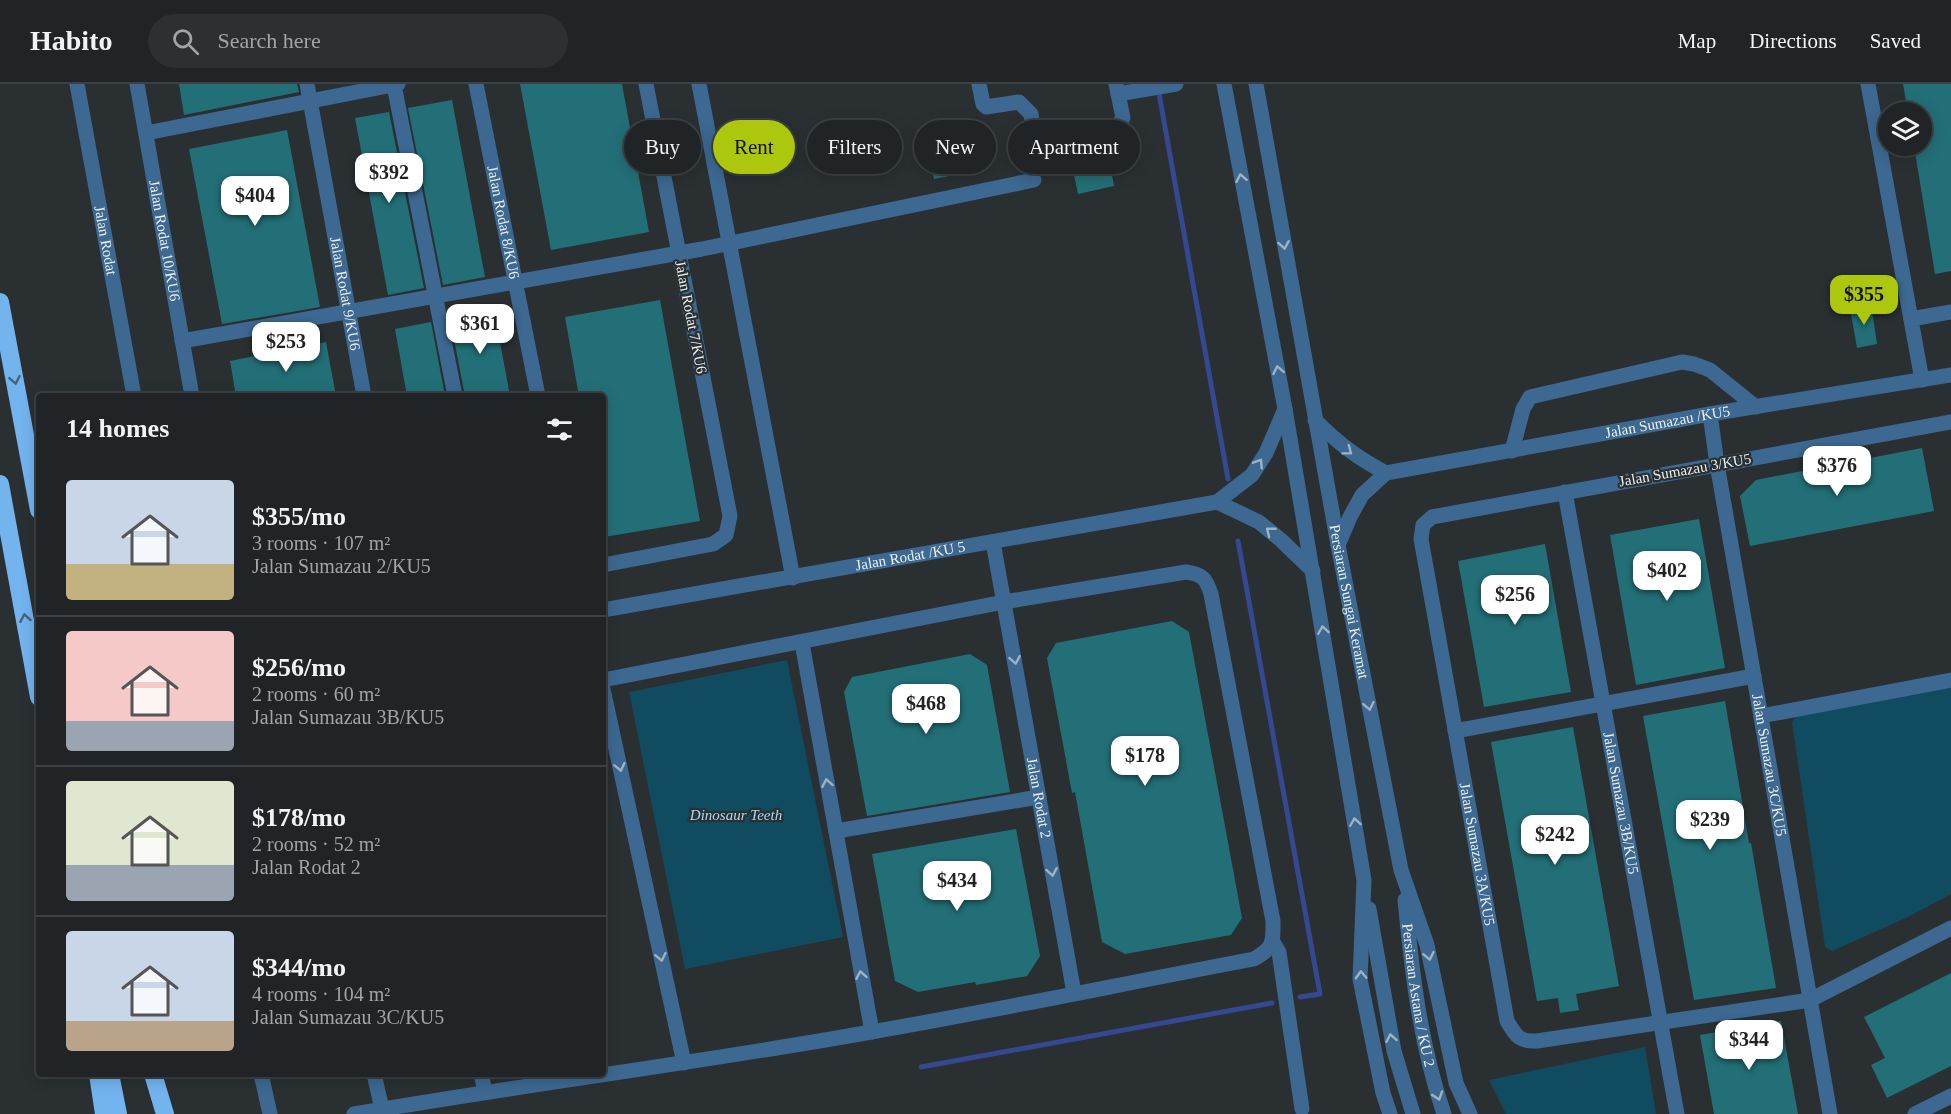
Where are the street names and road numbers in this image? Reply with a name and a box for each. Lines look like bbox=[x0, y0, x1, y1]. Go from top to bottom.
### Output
street label: Jalan Rodat 8/KU6 bbox=[484, 164, 523, 281]
street label: Jalan Rodat 10/KU6 bbox=[146, 179, 183, 303]
street label: Jalan Rodat bbox=[91, 204, 120, 277]
street label: Jalan Rodat 9/KU6 bbox=[327, 235, 364, 352]
street label: Jalan Rodat 7/KU6 bbox=[672, 259, 710, 375]
street label: Jalan Sumazau /KU5 bbox=[1604, 403, 1731, 441]
street label: Jalan Sumazau 3/KU5 bbox=[1618, 450, 1752, 490]
street label: Persiaran Sungai Keramat bbox=[1327, 523, 1372, 681]
street label: Jalan Rodat /KU 5 bbox=[854, 538, 966, 573]
street label: Jalan Sumazau 3C/KU5 bbox=[1749, 693, 1790, 837]
street label: Jalan Sumazau 3B/KU5 bbox=[1600, 731, 1642, 875]
street label: Jalan Rodat 2 bbox=[1024, 756, 1054, 840]
street label: Jalan Sumazau 3A/KU5 bbox=[1457, 781, 1498, 927]
street label: Persiaran Astana / KU 2 bbox=[1399, 923, 1438, 1068]

